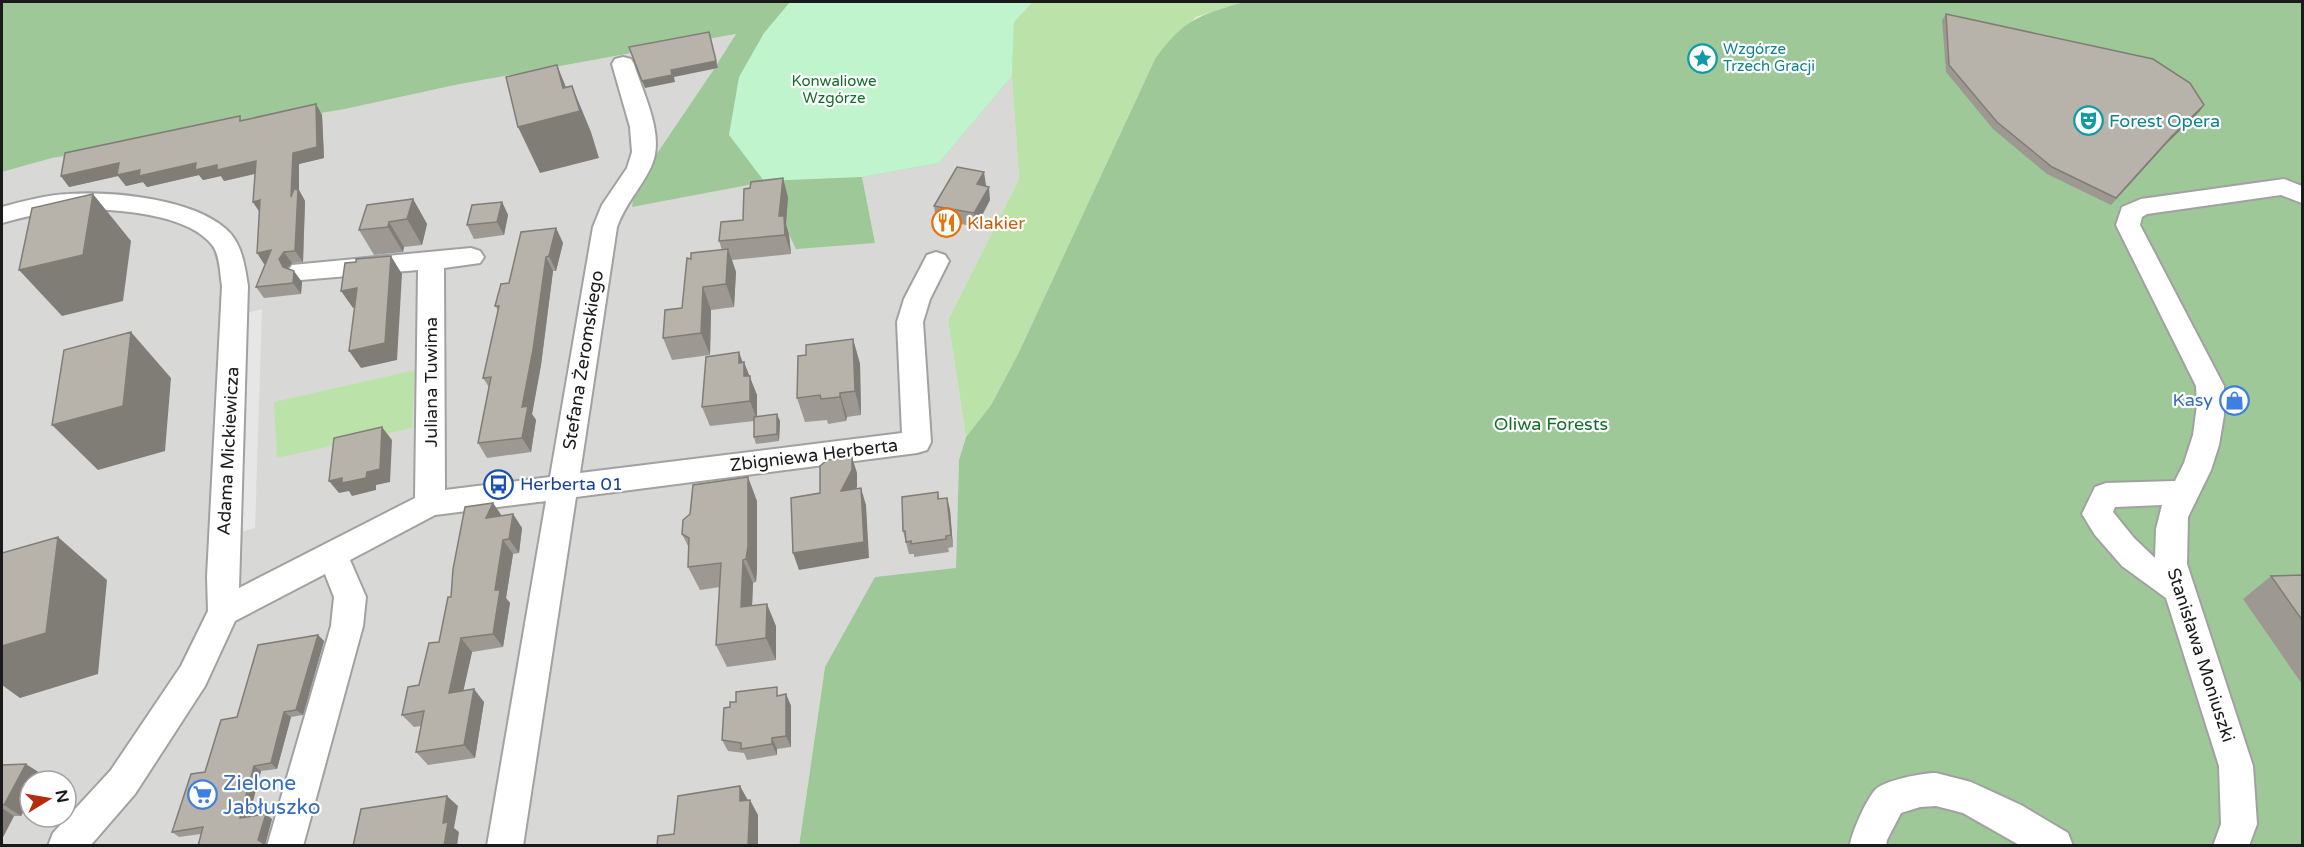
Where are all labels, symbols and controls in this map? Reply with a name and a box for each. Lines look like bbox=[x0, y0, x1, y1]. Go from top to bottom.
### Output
place label: Wzgórze Trzech Gracji bbox=[1723, 40, 1815, 75]
place icon: Wzgórze Trzech Gracji bbox=[1686, 42, 1718, 74]
park label: Konwaliowe Wzgórze bbox=[791, 72, 877, 107]
theatre icon: Forest Opera bbox=[2072, 105, 2104, 137]
place label: Forest Opera bbox=[2109, 110, 2220, 132]
restaurant icon: Klakier bbox=[930, 207, 962, 239]
place label: Klakier bbox=[967, 212, 1025, 234]
street label: Stefana Żeromskiego bbox=[558, 269, 608, 451]
street label: Juliana Tuwima bbox=[420, 317, 442, 447]
street label: Adama Mickiewicza bbox=[213, 366, 243, 536]
shop icon: Kasy bbox=[2218, 384, 2250, 416]
place label: Kasy bbox=[2173, 389, 2213, 411]
park label: Oliwa Forests bbox=[1494, 413, 1608, 435]
street label: Zbigniewa Herberta bbox=[729, 434, 899, 476]
bus stop icon: Herberta 01 bbox=[483, 468, 515, 500]
place label: Herberta 01 bbox=[520, 473, 623, 495]
street label: Stanisława Moniuszki bbox=[2162, 565, 2240, 745]
north arrow bbox=[18, 769, 78, 829]
place label: Zielone Jabłuszko bbox=[223, 771, 321, 820]
supermarket icon: Zielone Jabłuszko bbox=[186, 779, 218, 811]
text: N bbox=[51, 788, 73, 805]

